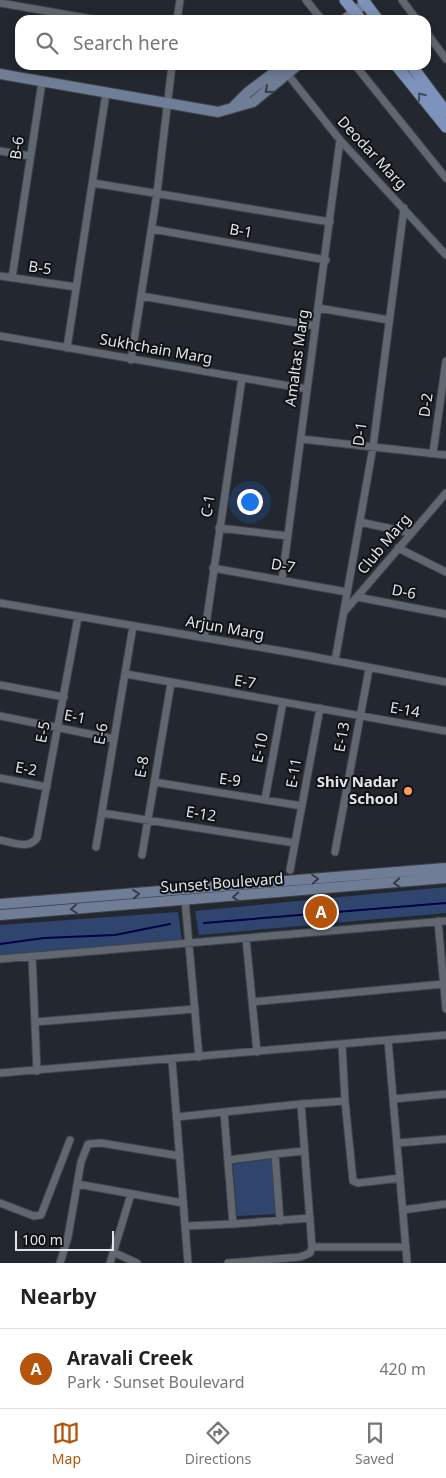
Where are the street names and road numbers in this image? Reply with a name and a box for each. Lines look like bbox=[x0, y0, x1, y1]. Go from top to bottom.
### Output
street label: Deodar Marg bbox=[334, 111, 412, 193]
street label: B-6 bbox=[4, 135, 28, 161]
street label: B-1 bbox=[228, 218, 254, 242]
street label: B-5 bbox=[27, 255, 53, 279]
street label: Amaltas Marg bbox=[279, 308, 313, 408]
street label: Sukhchain Marg bbox=[98, 328, 214, 368]
street label: D-2 bbox=[413, 391, 437, 418]
street label: D-1 bbox=[347, 420, 371, 447]
street label: C-1 bbox=[195, 493, 219, 519]
street label: Club Marg bbox=[352, 509, 414, 578]
street label: D-7 bbox=[269, 553, 297, 577]
street label: D-6 bbox=[390, 579, 418, 603]
street label: Arjun Marg bbox=[184, 610, 266, 644]
street label: E-7 bbox=[233, 669, 257, 693]
street label: E-14 bbox=[388, 697, 422, 722]
street label: E-1 bbox=[63, 704, 88, 728]
street label: E-5 bbox=[30, 719, 54, 744]
street label: E-13 bbox=[329, 720, 353, 754]
street label: E-6 bbox=[88, 721, 112, 746]
street label: E-10 bbox=[246, 731, 272, 765]
street label: E-8 bbox=[129, 754, 153, 779]
street label: E-2 bbox=[14, 756, 39, 780]
street label: E-11 bbox=[281, 756, 305, 790]
street label: E-9 bbox=[218, 768, 242, 790]
street label: E-12 bbox=[185, 801, 218, 825]
street label: Sunset Boulevard bbox=[160, 868, 284, 896]

